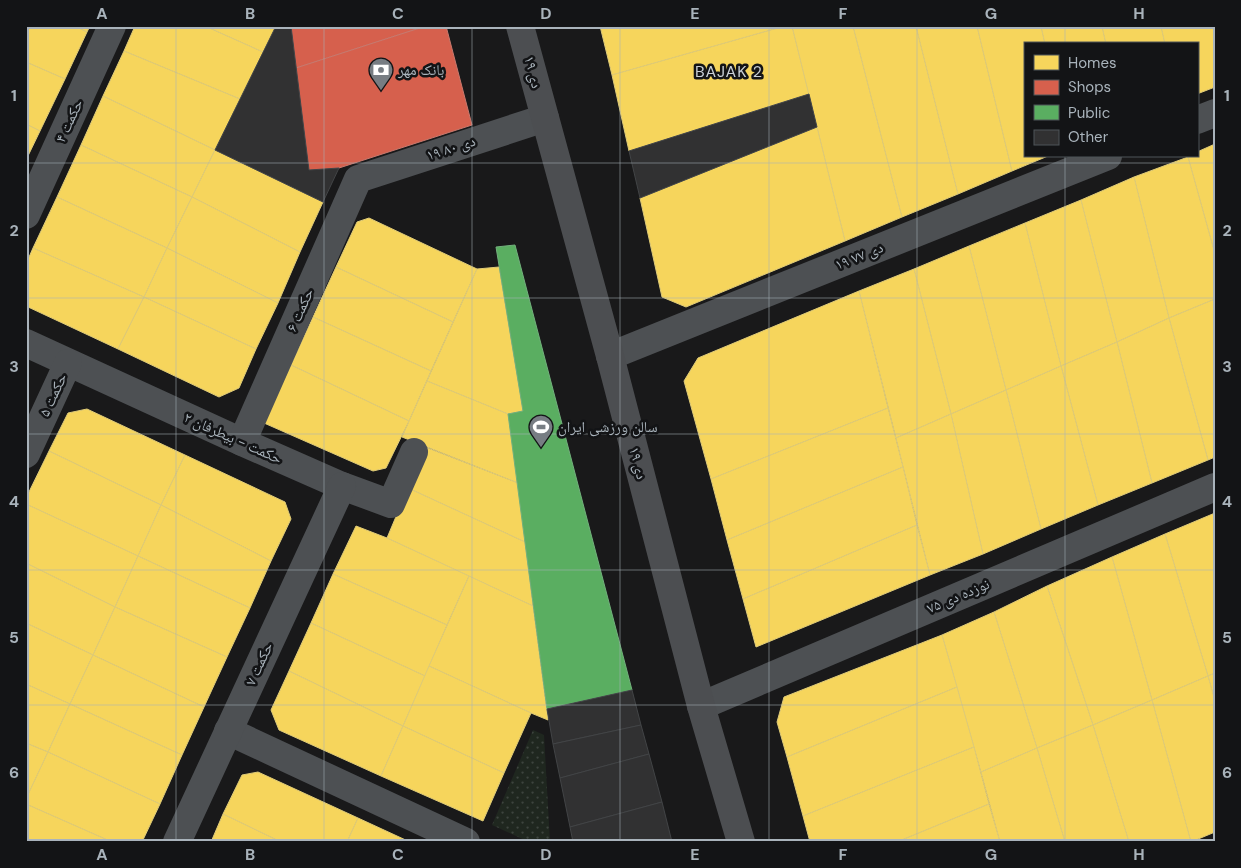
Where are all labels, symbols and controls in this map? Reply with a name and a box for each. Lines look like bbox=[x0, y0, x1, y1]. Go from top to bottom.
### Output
text: A bbox=[96, 3, 108, 24]
text: B bbox=[245, 3, 255, 24]
text: C bbox=[392, 3, 404, 24]
text: D bbox=[540, 3, 552, 24]
text: E bbox=[690, 3, 700, 24]
text: F bbox=[839, 3, 848, 24]
text: G bbox=[985, 3, 997, 24]
text: H bbox=[1133, 3, 1145, 24]
legend bbox=[1024, 42, 1198, 158]
street label: ۱۹ دی bbox=[519, 53, 547, 91]
text: Homes bbox=[1068, 53, 1117, 73]
bank icon: بانک مهر bbox=[368, 57, 394, 91]
place label: بانک مهر bbox=[397, 60, 444, 80]
district label: BAJAK 2 bbox=[695, 61, 763, 82]
text: Shops bbox=[1068, 77, 1111, 97]
text: 1 bbox=[11, 85, 17, 106]
text: 1 bbox=[1224, 85, 1230, 106]
street label: حکمت ۴ bbox=[50, 96, 88, 146]
text: Public bbox=[1068, 103, 1110, 123]
text: Other bbox=[1068, 127, 1109, 147]
street label: ۱۹ دی ۸۰ bbox=[424, 131, 478, 165]
text: 2 bbox=[9, 220, 19, 241]
text: 2 bbox=[1222, 220, 1232, 241]
street label: ۱۹ دی ۷۷ bbox=[832, 237, 886, 275]
street label: حکمت ۶ bbox=[282, 285, 319, 335]
text: 3 bbox=[9, 356, 19, 377]
text: 3 bbox=[1222, 356, 1232, 377]
street label: حکمت ۵ bbox=[34, 370, 72, 420]
street label: حکمت - بیطرفان ۲ bbox=[181, 407, 286, 469]
sports icon: سالن ورزشی ایران bbox=[528, 414, 554, 448]
place label: سالن ورزشی ایران bbox=[558, 417, 658, 437]
street label: ۱۹ دی bbox=[624, 444, 652, 482]
text: 4 bbox=[9, 491, 19, 512]
text: 4 bbox=[1222, 491, 1232, 512]
street label: نوزده دی ۷۵ bbox=[924, 574, 992, 618]
text: 5 bbox=[9, 627, 19, 648]
text: 5 bbox=[1222, 627, 1232, 648]
street label: حکمت ۷ bbox=[240, 639, 278, 689]
text: 6 bbox=[9, 762, 19, 783]
text: 6 bbox=[1222, 762, 1232, 783]
text: A bbox=[96, 844, 108, 865]
text: B bbox=[245, 844, 255, 865]
text: C bbox=[392, 844, 404, 865]
text: D bbox=[540, 844, 552, 865]
text: E bbox=[690, 844, 700, 865]
text: F bbox=[839, 844, 848, 865]
text: G bbox=[985, 844, 997, 865]
text: H bbox=[1133, 844, 1145, 865]

